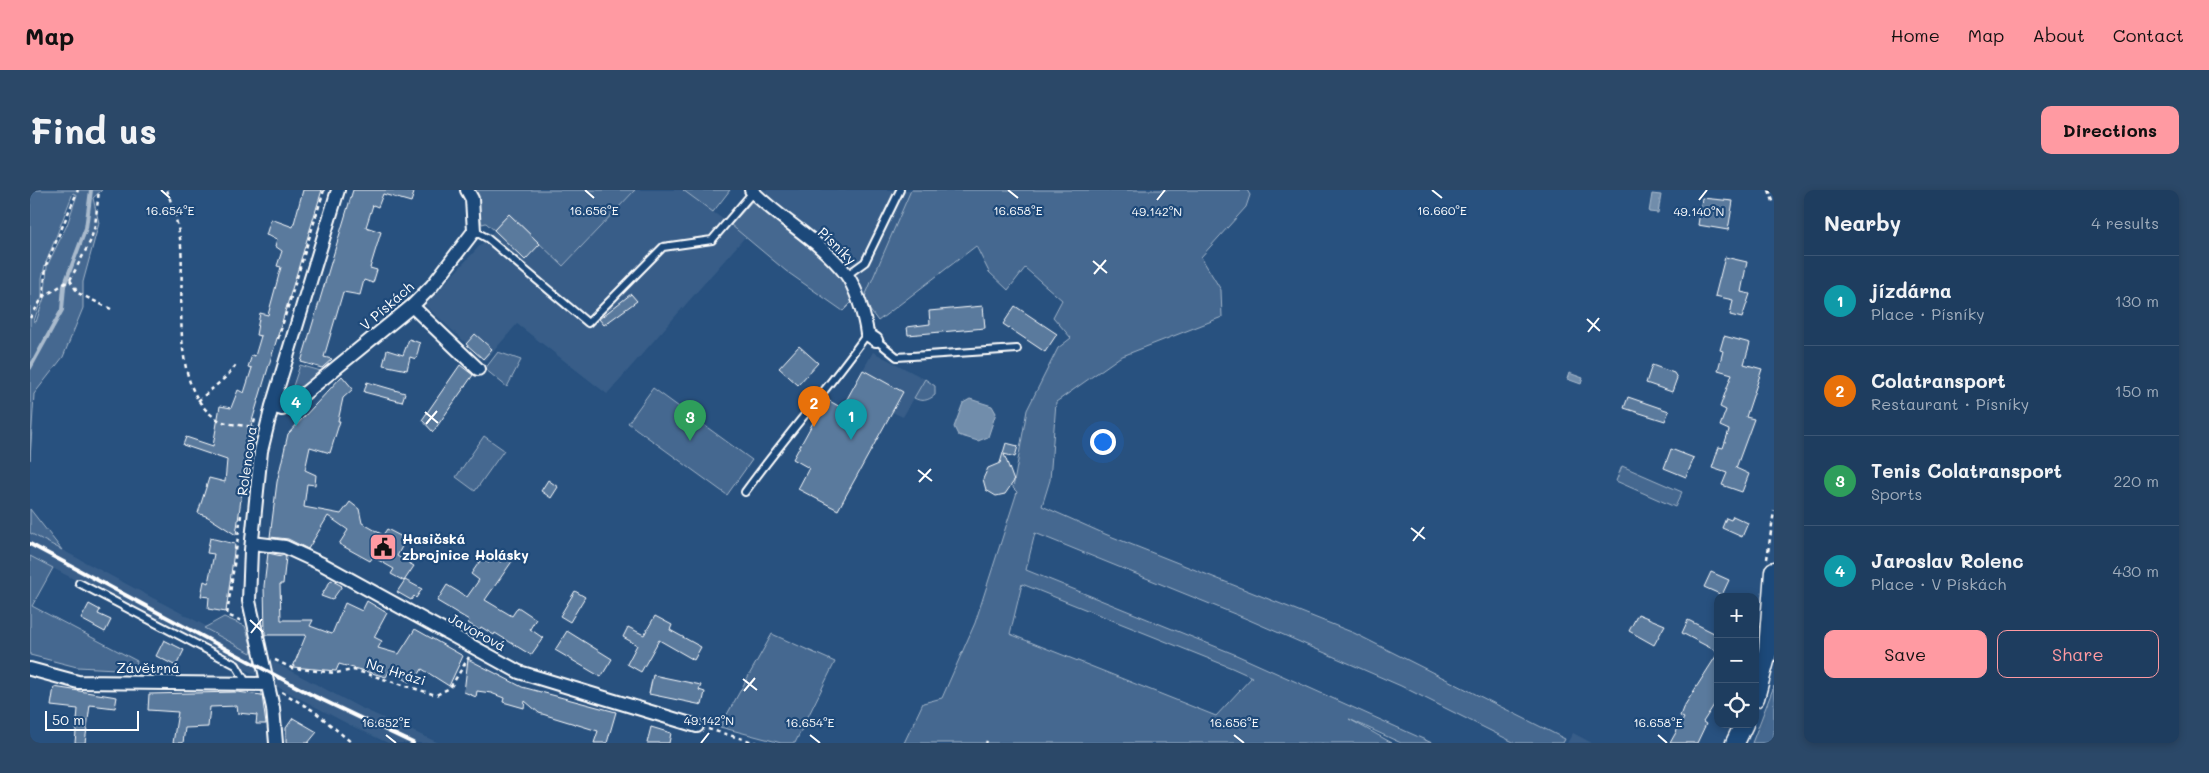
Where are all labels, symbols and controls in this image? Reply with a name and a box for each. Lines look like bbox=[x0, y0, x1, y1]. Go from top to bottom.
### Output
text: Map bbox=[25, 20, 74, 51]
text: Home bbox=[1891, 23, 1940, 47]
text: Map bbox=[1968, 23, 2004, 47]
text: About bbox=[2032, 23, 2085, 47]
text: Contact bbox=[2113, 23, 2184, 47]
button: Directions bbox=[2041, 106, 2179, 154]
text: Find us bbox=[30, 107, 157, 153]
text: 16.654°E bbox=[146, 202, 195, 218]
text: 16.656°E bbox=[569, 202, 619, 218]
text: 16.658°E bbox=[993, 202, 1043, 218]
text: 16.660°E bbox=[1417, 202, 1467, 218]
text: 49.142°N bbox=[1132, 203, 1182, 219]
text: 49.140°N bbox=[1674, 203, 1724, 219]
text: Nearby bbox=[1824, 209, 1901, 236]
text: 4 results bbox=[2091, 212, 2159, 233]
street label: Písníky bbox=[814, 223, 861, 269]
street label: V Pískách bbox=[356, 277, 418, 334]
text: jízdárna bbox=[1871, 278, 1952, 303]
text: 1 bbox=[1836, 290, 1844, 311]
text: 130 m bbox=[2115, 290, 2159, 311]
text: Place · Písníky bbox=[1871, 303, 1985, 324]
text: Colatransport bbox=[1871, 368, 2006, 393]
text: 2 bbox=[1836, 380, 1844, 401]
text: 150 m bbox=[2115, 380, 2159, 401]
pin: 4 bbox=[280, 385, 312, 426]
pin: 2 bbox=[798, 386, 830, 427]
text: Restaurant · Písníky bbox=[1871, 393, 2029, 414]
pin: 1 bbox=[835, 399, 867, 440]
pin: 3 bbox=[674, 400, 706, 441]
street label: Rolencova bbox=[232, 425, 261, 497]
your location bbox=[1090, 429, 1116, 455]
text: Tenis Colatransport bbox=[1871, 458, 2062, 483]
text: 3 bbox=[1835, 470, 1845, 491]
text: 220 m bbox=[2113, 470, 2159, 491]
text: Sports bbox=[1871, 483, 1922, 504]
place label: Hasičská zbrojnice Holásky bbox=[402, 529, 529, 564]
public building icon: Hasičská zbrojnice Holásky bbox=[368, 532, 398, 562]
text: Jaroslav Rolenc bbox=[1871, 548, 2024, 573]
text: 4 bbox=[1835, 560, 1845, 581]
text: 430 m bbox=[2112, 560, 2159, 581]
text: Place · V Pískách bbox=[1871, 573, 2006, 594]
map controls bbox=[1714, 593, 1759, 728]
button: + bbox=[1714, 593, 1759, 638]
street label: Javorová bbox=[445, 608, 509, 655]
button: Save bbox=[1824, 630, 1987, 678]
button: Share bbox=[1997, 630, 2159, 678]
button: − bbox=[1714, 638, 1759, 683]
street label: Na Hrázi bbox=[364, 653, 428, 690]
street label: Závětrná bbox=[116, 658, 180, 677]
button: locate bbox=[1714, 683, 1759, 728]
scale bar bbox=[45, 708, 139, 731]
text: 50 m bbox=[52, 710, 84, 729]
text: 49.142°N bbox=[684, 712, 734, 728]
text: 16.652°E bbox=[362, 714, 410, 730]
text: 16.654°E bbox=[786, 714, 835, 730]
text: 16.656°E bbox=[1209, 714, 1259, 730]
text: 16.658°E bbox=[1633, 714, 1683, 730]

